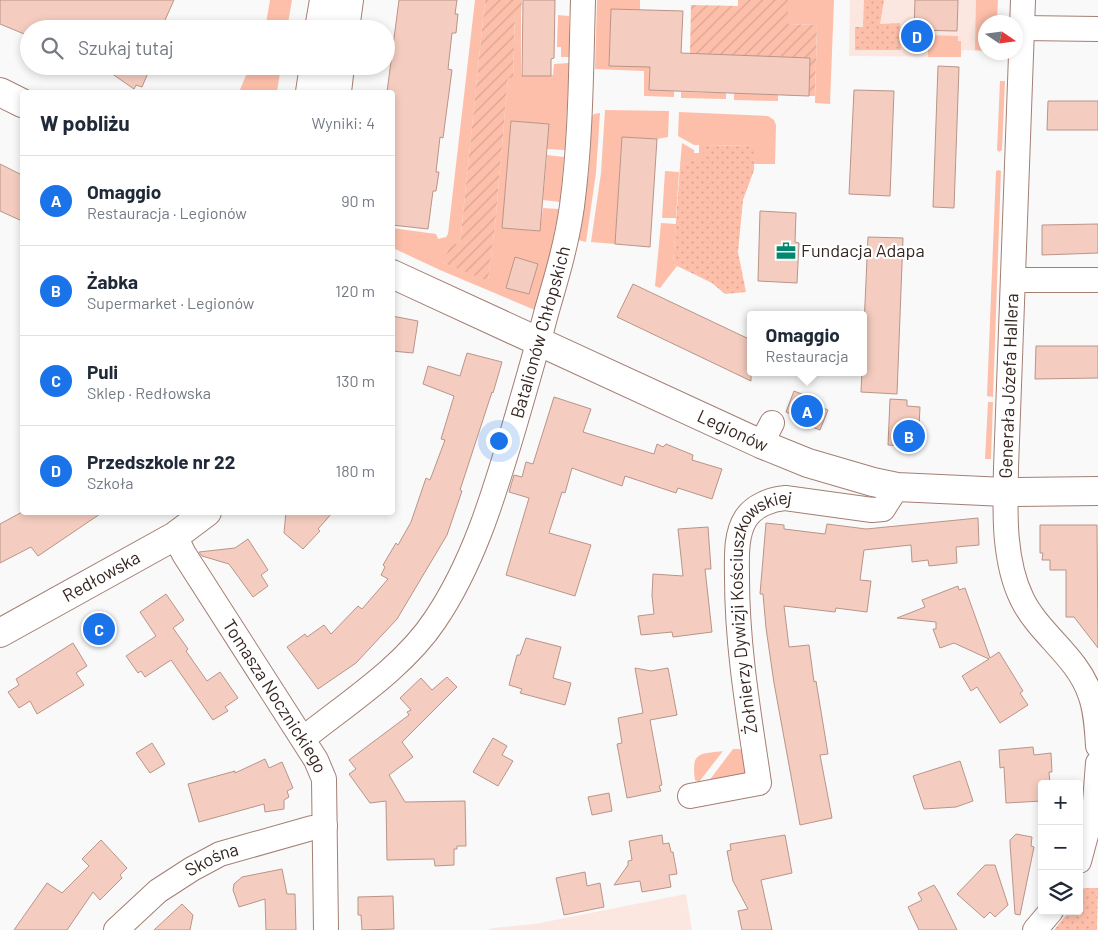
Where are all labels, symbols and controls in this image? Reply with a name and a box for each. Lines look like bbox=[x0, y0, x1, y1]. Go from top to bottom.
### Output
north arrow bbox=[978, 15, 1023, 60]
pin: D bbox=[901, 17, 933, 55]
search box bbox=[20, 20, 395, 75]
icon: search bbox=[38, 34, 66, 62]
text: Szukaj tutaj bbox=[78, 36, 174, 59]
text: W pobliżu bbox=[40, 110, 130, 135]
text: Wyniki: 4 bbox=[311, 113, 375, 132]
text: Omaggio bbox=[87, 180, 161, 203]
text: A bbox=[51, 191, 61, 210]
text: 90 m bbox=[341, 191, 375, 210]
text: Restauracja · Legionów bbox=[87, 203, 247, 222]
place label: Fundacja Adapa bbox=[801, 239, 925, 261]
office icon: Fundacja Adapa bbox=[775, 240, 797, 262]
street label: Batalionów Chłopskich bbox=[505, 244, 574, 421]
text: Żabka bbox=[87, 270, 138, 293]
text: B bbox=[51, 281, 61, 300]
text: 120 m bbox=[335, 281, 375, 300]
text: Supermarket · Legionów bbox=[87, 293, 254, 312]
street label: Generała Józefa Hallera bbox=[994, 293, 1022, 479]
popup bbox=[747, 311, 867, 376]
text: Omaggio bbox=[766, 323, 840, 346]
text: Restauracja bbox=[766, 346, 848, 365]
text: Puli bbox=[87, 360, 118, 383]
text: C bbox=[51, 371, 61, 390]
text: 130 m bbox=[336, 371, 375, 390]
text: Sklep · Redłowska bbox=[87, 383, 211, 402]
pin: A bbox=[791, 392, 823, 430]
street label: Legionów bbox=[694, 404, 772, 456]
pin: B bbox=[893, 417, 925, 455]
your location bbox=[486, 428, 512, 454]
text: Przedszkole nr 22 bbox=[87, 450, 235, 473]
text: D bbox=[51, 461, 61, 480]
text: 180 m bbox=[336, 461, 375, 480]
text: Szkoła bbox=[87, 473, 134, 492]
street label: Żołnierzy Dywizji Kościuszkowskiej bbox=[725, 486, 793, 736]
street label: Redłowska bbox=[58, 546, 144, 606]
pin: C bbox=[83, 610, 115, 648]
street label: Tomasza Nocznickiego bbox=[219, 615, 332, 776]
map controls bbox=[1038, 780, 1083, 915]
button: + bbox=[1038, 780, 1083, 825]
button: − bbox=[1038, 825, 1083, 870]
street label: Skośna bbox=[180, 837, 241, 881]
button: layers bbox=[1038, 870, 1083, 915]

